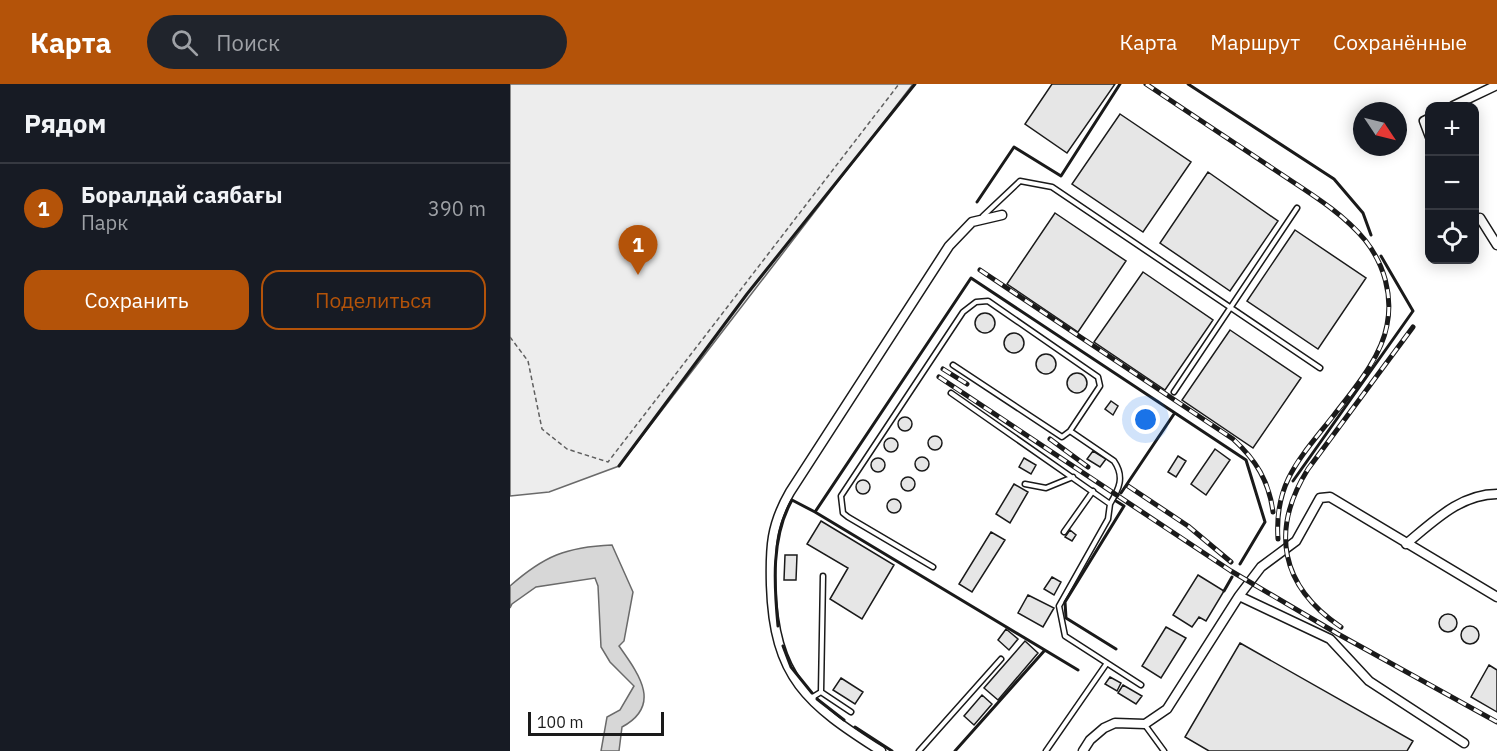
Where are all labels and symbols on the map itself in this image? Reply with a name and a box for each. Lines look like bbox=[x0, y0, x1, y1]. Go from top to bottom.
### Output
north arrow bbox=[1353, 102, 1407, 156]
pin: 1 bbox=[618, 226, 658, 275]
your location bbox=[1131, 405, 1160, 434]
scale bar bbox=[528, 709, 664, 736]

